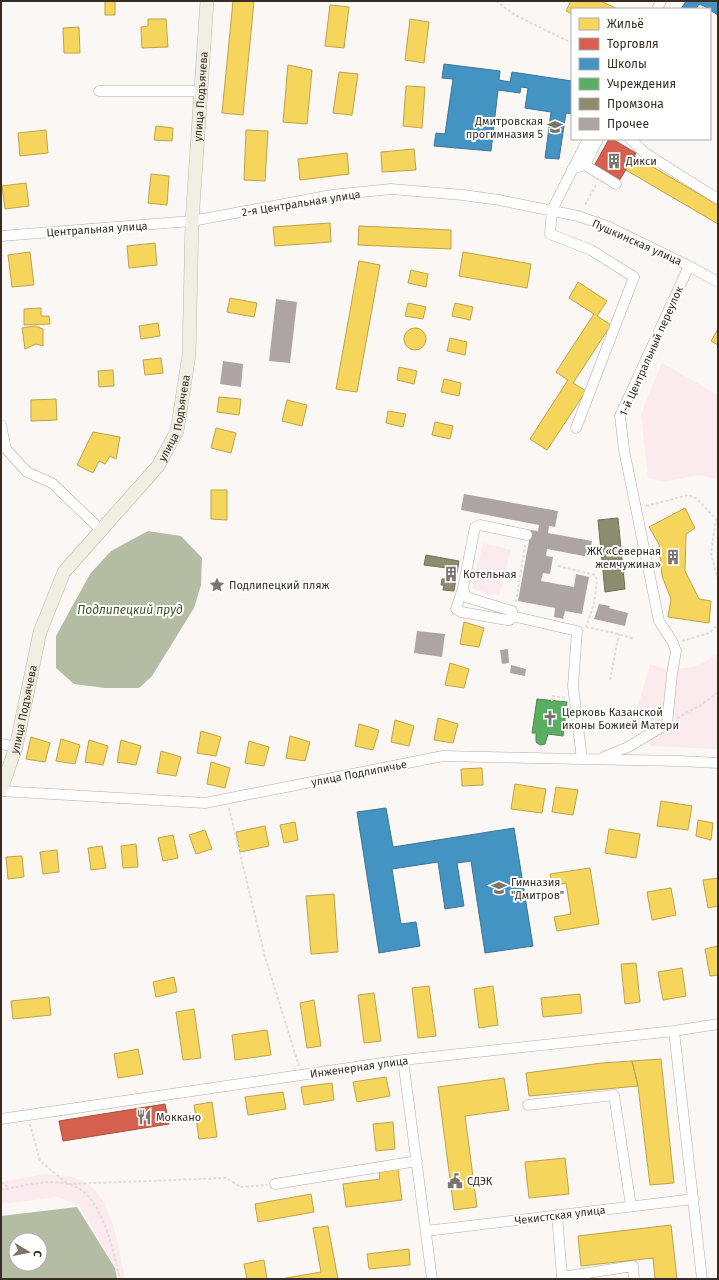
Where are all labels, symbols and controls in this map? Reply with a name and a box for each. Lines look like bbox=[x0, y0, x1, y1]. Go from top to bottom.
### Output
legend bbox=[571, 8, 711, 140]
text: Жильё bbox=[607, 17, 644, 31]
text: Торговля bbox=[607, 37, 659, 51]
street label: улица Подъячева bbox=[191, 51, 211, 142]
text: Школы bbox=[607, 57, 647, 71]
text: Учреждения bbox=[607, 77, 676, 91]
text: Промзона bbox=[607, 97, 664, 111]
place label: Дмитровская прогимназия 5 bbox=[466, 115, 543, 141]
text: Прочее bbox=[607, 117, 649, 131]
school or university icon: Дмитровская прогимназия 5 bbox=[546, 118, 564, 136]
building icon: Дикси bbox=[605, 152, 623, 170]
place label: Дикси bbox=[625, 155, 657, 168]
street label: 2-я Центральная улица bbox=[241, 188, 361, 219]
street label: Пушкинская улица bbox=[590, 217, 684, 268]
street label: Центральная улица bbox=[46, 219, 148, 240]
street label: 1-й Центральный переулок bbox=[617, 284, 686, 418]
street label: улица Подъячева bbox=[156, 374, 193, 464]
place label: ЖК «Северная жемчужина» bbox=[587, 545, 661, 571]
building icon: ЖК «Северная жемчужина» bbox=[664, 548, 682, 566]
building icon: Котельная bbox=[442, 565, 460, 583]
place label: Котельная bbox=[463, 568, 517, 581]
place icon: Подлипецкий пляж bbox=[208, 576, 226, 594]
place label: Подлипецкий пляж bbox=[229, 579, 329, 592]
water label: Подлипецкий пруд bbox=[77, 603, 183, 617]
street label: улица Подъячева bbox=[8, 664, 40, 756]
place label: Церковь Казанской иконы Божией Матери bbox=[562, 706, 679, 732]
church icon: Церковь Казанской иконы Божией Матери bbox=[541, 709, 559, 727]
street label: улица Подлипичье bbox=[310, 758, 408, 789]
place label: Гимназия "Дмитров" bbox=[511, 876, 564, 902]
school or university icon: Гимназия "Дмитров" bbox=[490, 879, 508, 897]
street label: Инженерная улица bbox=[309, 1054, 409, 1081]
restaurant icon: Моккано bbox=[135, 1108, 153, 1126]
place label: Моккано bbox=[156, 1111, 201, 1124]
public building icon: СДЭК bbox=[446, 1172, 464, 1190]
place label: СДЭК bbox=[467, 1175, 493, 1188]
street label: Чекистская улица bbox=[514, 1203, 606, 1228]
north arrow bbox=[8, 1232, 48, 1272]
text: С bbox=[30, 1249, 44, 1259]

